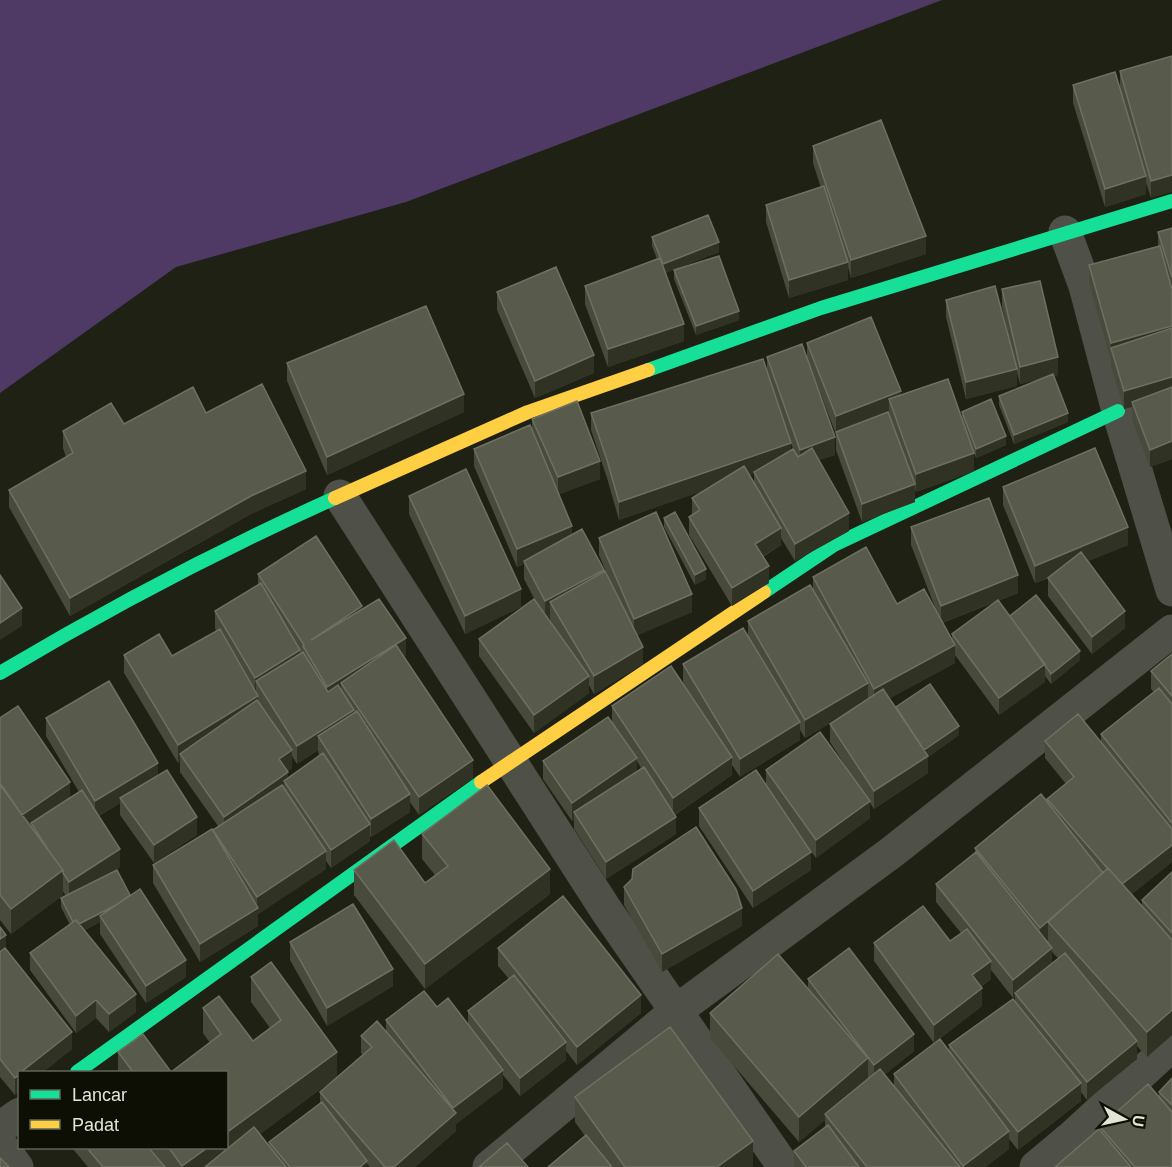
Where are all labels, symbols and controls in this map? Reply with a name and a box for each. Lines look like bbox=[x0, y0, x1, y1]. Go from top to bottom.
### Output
legend bbox=[18, 1071, 228, 1149]
text: Lancar bbox=[72, 1085, 127, 1105]
north arrow bbox=[1094, 1089, 1154, 1149]
text: U bbox=[1129, 1114, 1148, 1128]
text: Padat bbox=[72, 1115, 119, 1135]

